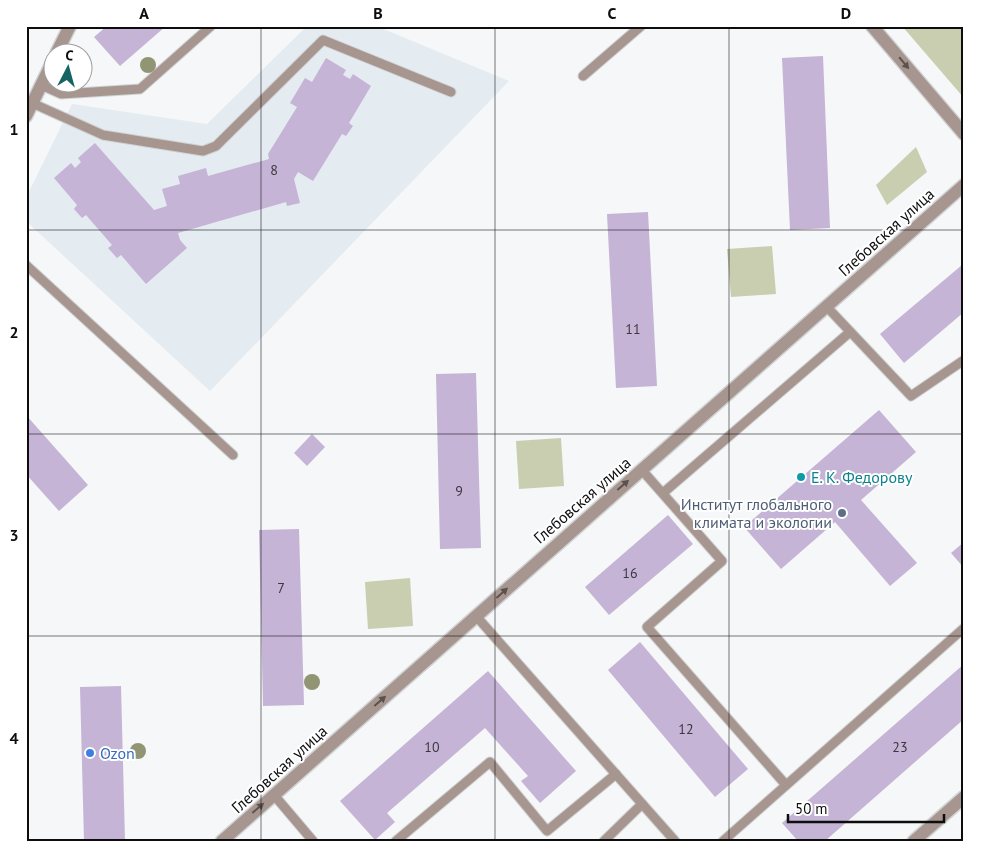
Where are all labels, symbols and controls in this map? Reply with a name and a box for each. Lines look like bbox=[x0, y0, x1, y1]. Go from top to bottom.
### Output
text: A bbox=[139, 3, 149, 23]
text: B bbox=[373, 3, 383, 23]
text: C bbox=[608, 3, 617, 23]
text: D bbox=[841, 3, 851, 23]
north arrow bbox=[42, 42, 92, 92]
text: С bbox=[65, 46, 74, 64]
one-way arrow bbox=[898, 57, 909, 70]
text: 1 bbox=[9, 119, 19, 139]
house number: 8 bbox=[270, 161, 278, 179]
street label: Глебовская улица bbox=[834, 184, 938, 280]
house number: 11 bbox=[625, 320, 641, 338]
text: 2 bbox=[9, 322, 19, 342]
street label: Глебовская улица bbox=[529, 452, 635, 548]
place label: Е. К. Федорову bbox=[811, 467, 913, 487]
marker: Е. К. Федорову bbox=[795, 471, 807, 483]
one-way arrow bbox=[617, 480, 630, 491]
house number: 9 bbox=[455, 482, 463, 500]
place label: Институт глобального климата и экологии bbox=[681, 494, 832, 532]
marker: Институт глобального климата и экологии bbox=[836, 507, 848, 519]
text: 3 bbox=[9, 525, 19, 545]
house number: 16 bbox=[622, 564, 638, 582]
house number: 7 bbox=[277, 579, 285, 597]
one-way arrow bbox=[495, 587, 507, 599]
one-way arrow bbox=[374, 695, 386, 707]
house number: 12 bbox=[678, 720, 694, 738]
street label: Глебовская улица bbox=[227, 721, 331, 817]
text: 4 bbox=[9, 728, 19, 748]
house number: 10 bbox=[424, 738, 440, 756]
house number: 23 bbox=[892, 738, 908, 756]
place label: Ozon bbox=[100, 743, 135, 763]
marker: Ozon bbox=[84, 747, 96, 759]
scale bar bbox=[788, 792, 944, 824]
text: 50 m bbox=[795, 799, 828, 818]
one-way arrow bbox=[252, 803, 265, 814]

